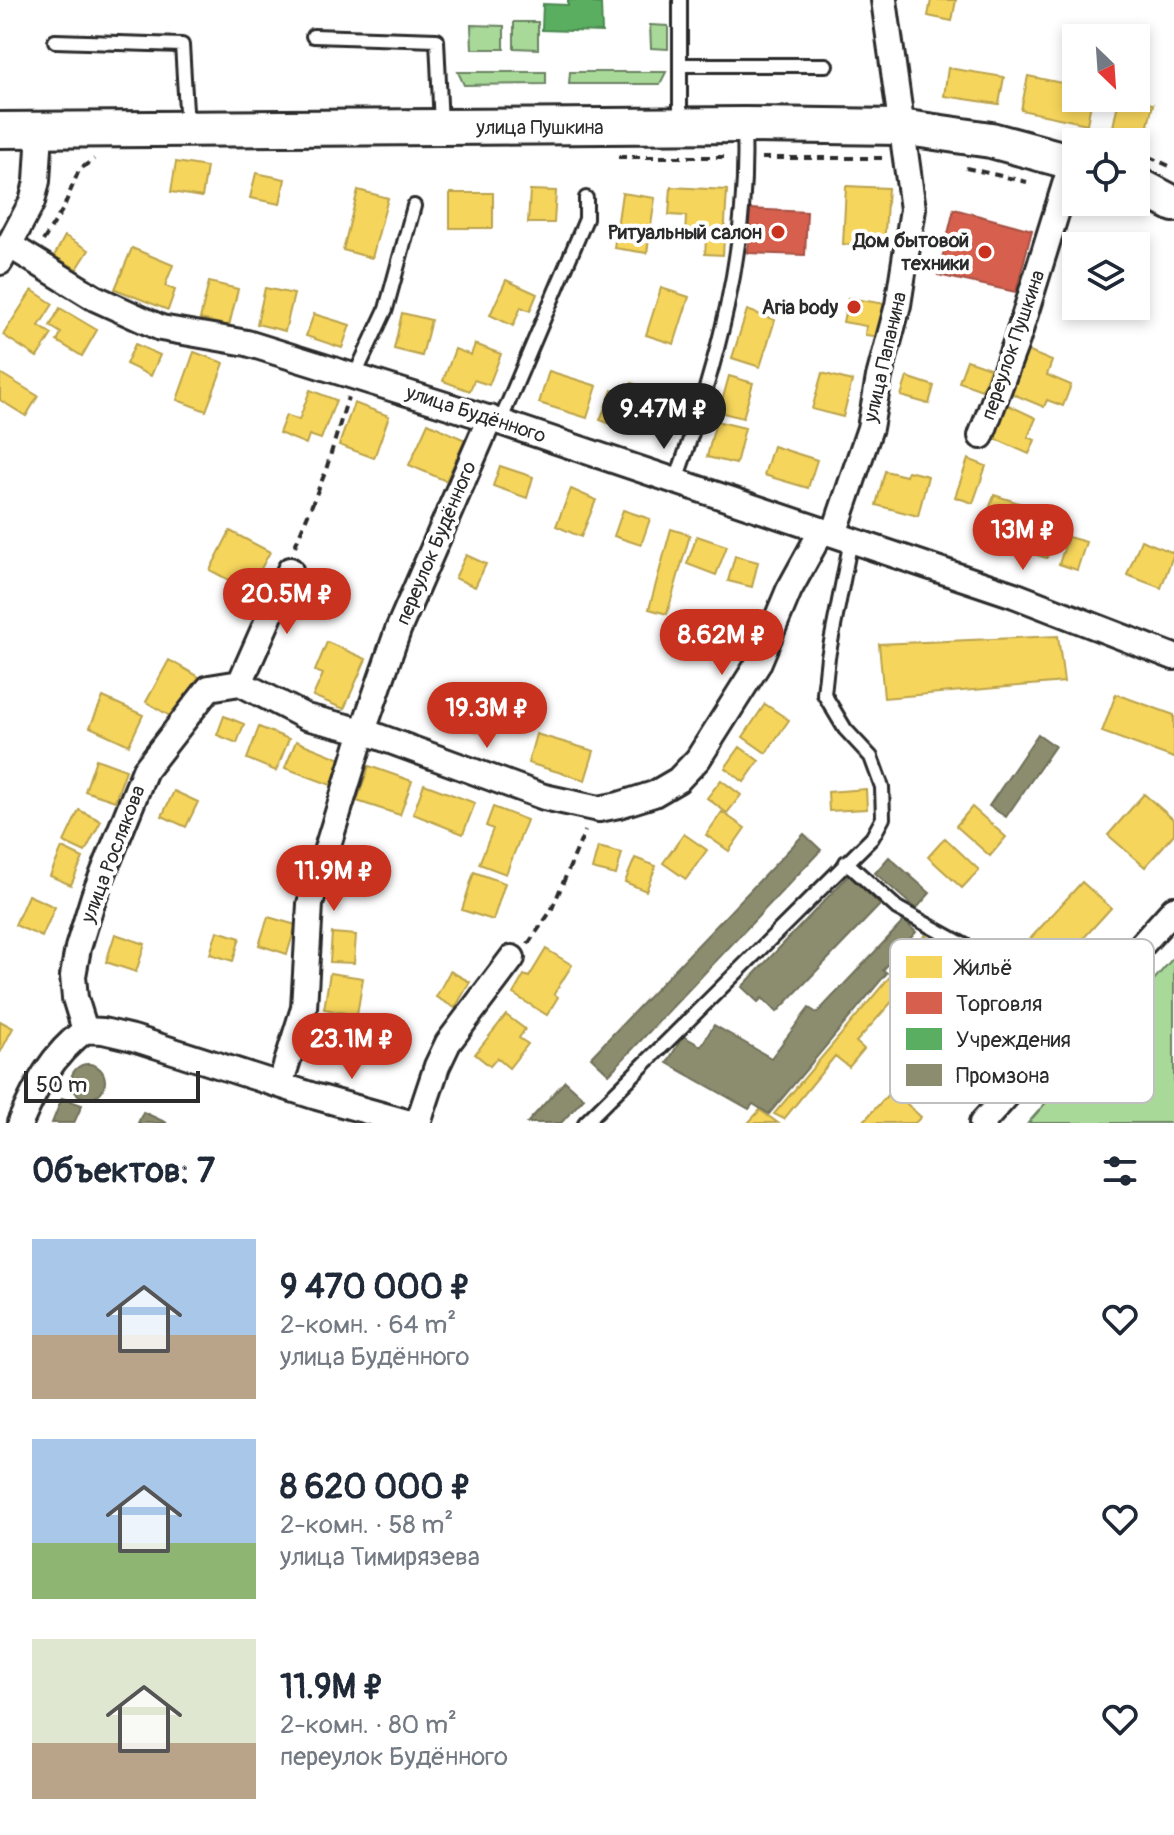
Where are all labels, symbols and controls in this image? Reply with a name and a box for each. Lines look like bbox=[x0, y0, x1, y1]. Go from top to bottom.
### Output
north arrow bbox=[1062, 24, 1150, 112]
map controls bbox=[1062, 24, 1150, 320]
street label: улица Пушкина bbox=[475, 115, 604, 140]
button: locate bbox=[1062, 128, 1150, 216]
place label: Ритуальный салон bbox=[608, 220, 762, 245]
marker: Ритуальный салон bbox=[769, 223, 787, 241]
place label: Дом бытовой техники bbox=[852, 228, 969, 276]
button: layers bbox=[1062, 232, 1150, 320]
marker: Дом бытовой техники bbox=[976, 243, 994, 261]
street label: переулок Пушкина bbox=[976, 267, 1050, 423]
street label: улица Папанина bbox=[858, 289, 912, 426]
place label: Aria body bbox=[762, 295, 838, 320]
marker: Aria body bbox=[845, 298, 863, 316]
street label: улица Будённого bbox=[402, 379, 549, 448]
pin: 9.47M ₽ bbox=[590, 383, 738, 451]
text: 9.47M ₽ bbox=[620, 393, 708, 425]
street label: переулок Будённого bbox=[390, 457, 482, 629]
pin: 13M ₽ bbox=[967, 504, 1079, 572]
text: 13M ₽ bbox=[991, 514, 1055, 546]
pin: 20.5M ₽ bbox=[213, 568, 361, 636]
text: 20.5M ₽ bbox=[241, 578, 333, 610]
pin: 8.62M ₽ bbox=[648, 609, 796, 677]
text: 8.62M ₽ bbox=[678, 619, 766, 651]
pin: 19.3M ₽ bbox=[413, 682, 561, 750]
text: 19.3M ₽ bbox=[445, 692, 529, 724]
street label: улица Рослякова bbox=[75, 782, 151, 927]
pin: 11.9M ₽ bbox=[260, 845, 408, 913]
text: 11.9M ₽ bbox=[294, 855, 374, 887]
legend bbox=[890, 939, 1154, 1103]
text: Жильё bbox=[953, 954, 1013, 982]
text: Торговля bbox=[956, 990, 1042, 1018]
pin: 23.1M ₽ bbox=[278, 1013, 426, 1081]
text: 23.1M ₽ bbox=[310, 1023, 394, 1055]
text: Учреждения bbox=[956, 1026, 1071, 1054]
text: Промзона bbox=[956, 1062, 1050, 1090]
scale bar bbox=[24, 1067, 200, 1103]
text: 50 m bbox=[36, 1071, 87, 1099]
icon: filters bbox=[1098, 1149, 1142, 1193]
text: Объектов: 7 bbox=[32, 1150, 215, 1193]
text: 9 470 000 ₽ bbox=[280, 1266, 471, 1309]
icon: home bbox=[96, 1271, 192, 1367]
icon: heart bbox=[1098, 1297, 1142, 1341]
text: 2-комн. · 64 m² bbox=[280, 1309, 456, 1341]
text: улица Будённого bbox=[280, 1341, 469, 1373]
text: 8 620 000 ₽ bbox=[280, 1466, 471, 1509]
icon: home bbox=[96, 1471, 192, 1567]
icon: heart bbox=[1098, 1497, 1142, 1541]
text: 2-комн. · 58 m² bbox=[280, 1509, 453, 1541]
text: улица Тимирязева bbox=[280, 1541, 480, 1573]
text: 11.9M ₽ bbox=[280, 1666, 384, 1709]
icon: home bbox=[96, 1671, 192, 1767]
icon: heart bbox=[1098, 1697, 1142, 1741]
text: 2-комн. · 80 m² bbox=[280, 1709, 457, 1741]
text: переулок Будённого bbox=[280, 1741, 508, 1773]

